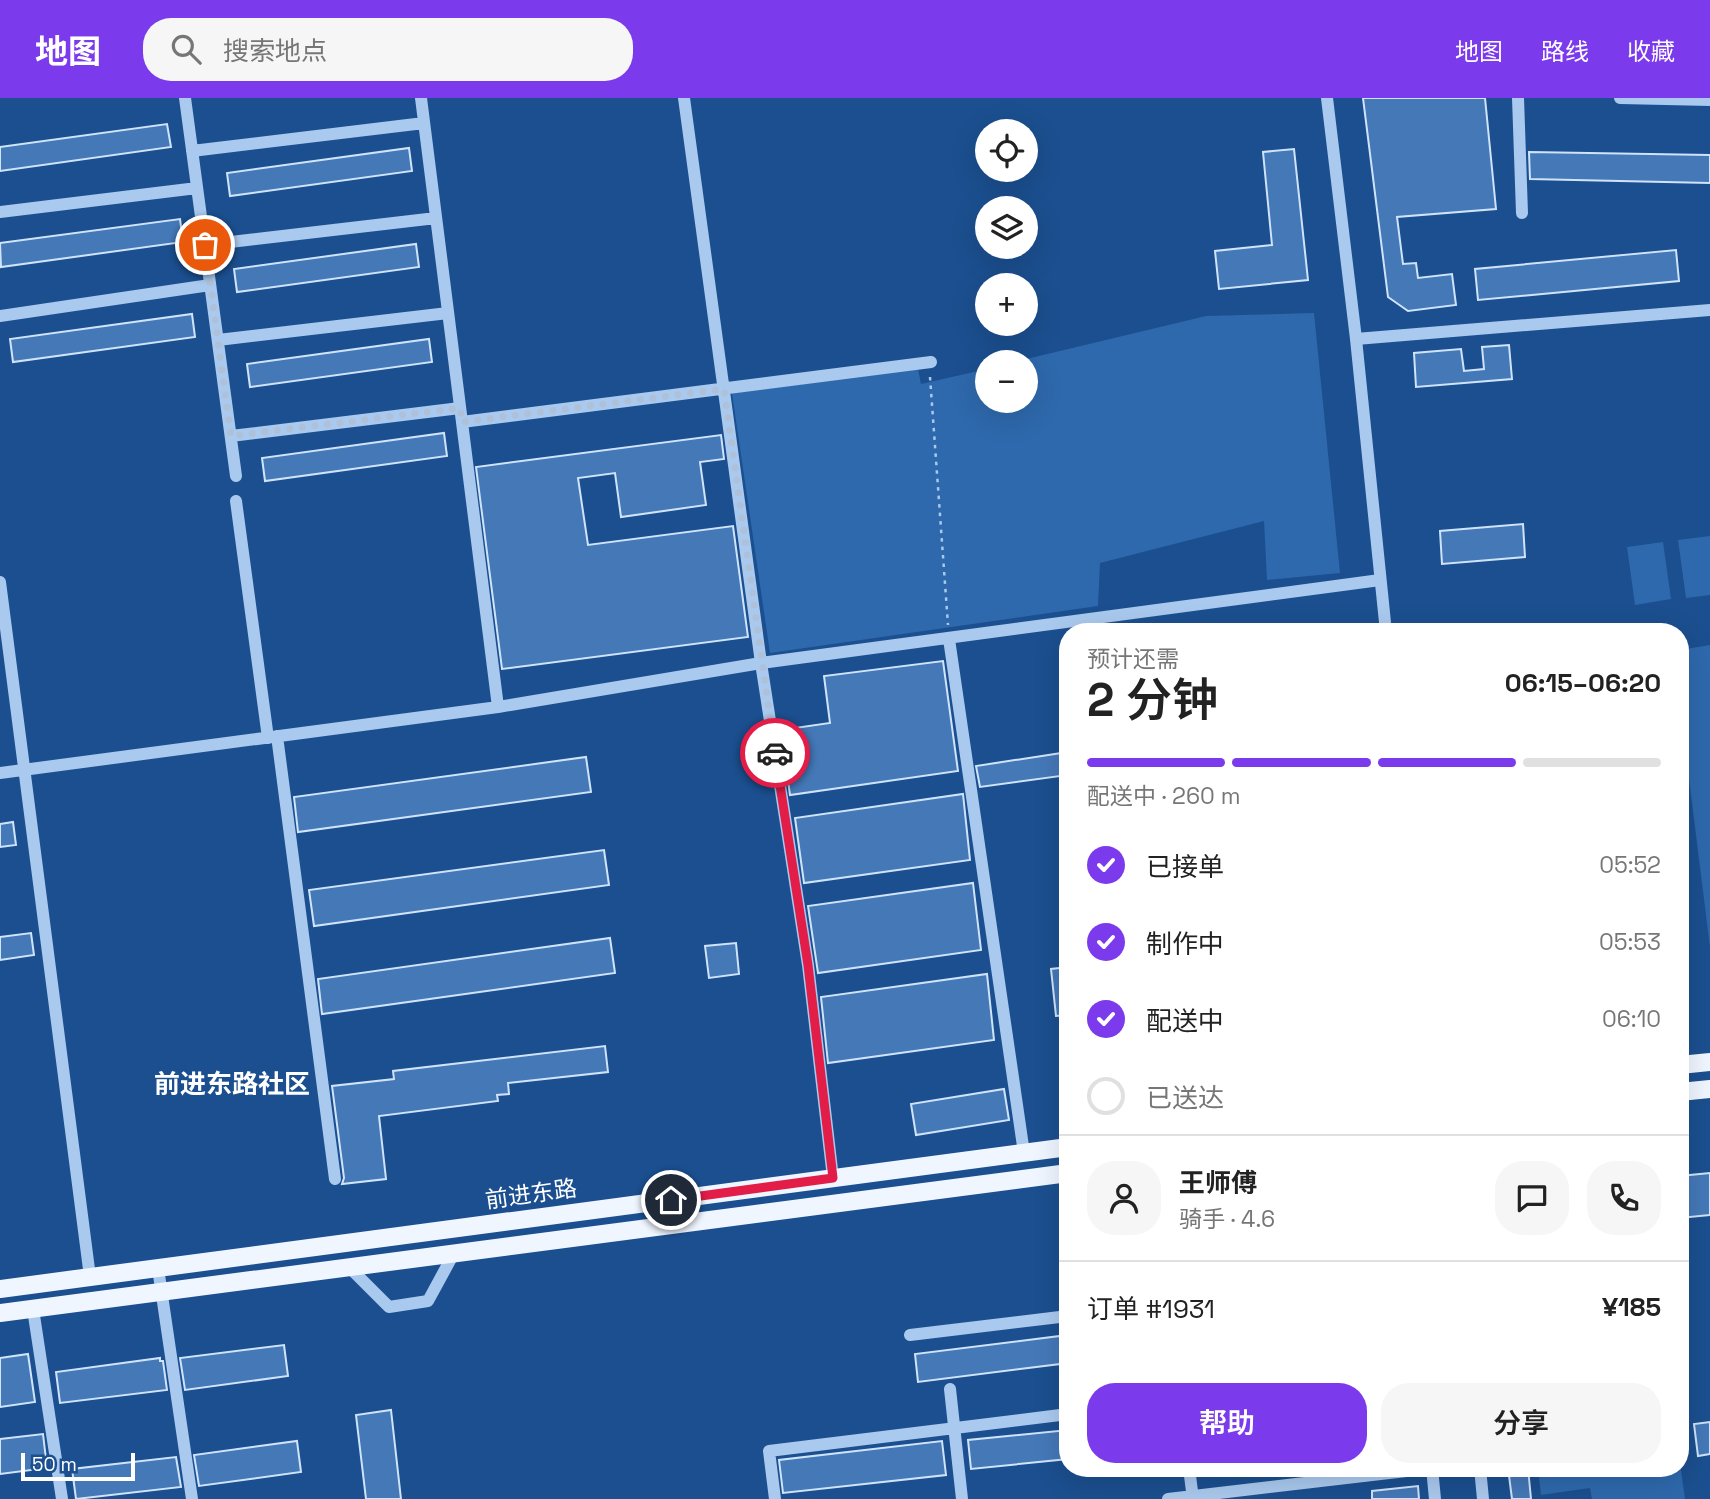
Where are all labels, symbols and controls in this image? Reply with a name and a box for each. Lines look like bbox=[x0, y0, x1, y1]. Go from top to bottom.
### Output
search box bbox=[143, 18, 633, 81]
icon: search bbox=[167, 30, 205, 68]
text: 地图 bbox=[35, 31, 101, 73]
text: 搜索地点 bbox=[223, 34, 327, 68]
text: 地图 bbox=[1455, 36, 1503, 67]
text: 路线 bbox=[1541, 36, 1589, 67]
text: 收藏 bbox=[1627, 36, 1675, 67]
map controls bbox=[975, 119, 1038, 413]
button: locate bbox=[975, 119, 1038, 182]
button: layers bbox=[975, 196, 1038, 259]
pin bbox=[175, 215, 235, 275]
icon: bag bbox=[186, 226, 224, 264]
button: + bbox=[975, 273, 1038, 336]
button: − bbox=[975, 350, 1038, 413]
text: 预计还需 bbox=[1087, 644, 1179, 674]
text: 06:15–06:20 bbox=[1505, 666, 1661, 700]
text: 2 分钟 bbox=[1087, 671, 1218, 729]
courier bbox=[740, 718, 810, 788]
icon: car bbox=[756, 734, 794, 772]
text: 配送中 · 260 m bbox=[1087, 781, 1241, 811]
icon: check bbox=[1087, 846, 1125, 884]
text: 已接单 bbox=[1146, 850, 1224, 884]
text: 05:52 bbox=[1599, 850, 1661, 880]
icon: check bbox=[1087, 923, 1125, 961]
text: 制作中 bbox=[1146, 927, 1224, 961]
text: 05:53 bbox=[1599, 927, 1661, 957]
icon: check bbox=[1087, 1000, 1125, 1038]
text: 配送中 bbox=[1146, 1004, 1224, 1038]
text: 06:10 bbox=[1602, 1004, 1661, 1034]
district label: 前进东路社区 bbox=[154, 1067, 310, 1101]
text: 已送达 bbox=[1146, 1081, 1224, 1115]
button: person bbox=[1087, 1161, 1161, 1235]
button: chat bbox=[1495, 1161, 1569, 1235]
button: phone bbox=[1587, 1161, 1661, 1235]
text: 王师傅 bbox=[1179, 1166, 1257, 1200]
pin bbox=[641, 1170, 701, 1230]
street label: 前进东路 bbox=[483, 1173, 579, 1215]
icon: home bbox=[652, 1181, 690, 1219]
text: 骑手 · 4.6 bbox=[1179, 1204, 1275, 1234]
text: ¥185 bbox=[1602, 1290, 1661, 1324]
text: 订单 #1931 bbox=[1087, 1292, 1215, 1326]
button: 帮助 bbox=[1087, 1383, 1367, 1463]
button: 分享 bbox=[1381, 1383, 1661, 1463]
scale bar bbox=[21, 1450, 135, 1482]
text: 50 m bbox=[32, 1452, 77, 1477]

